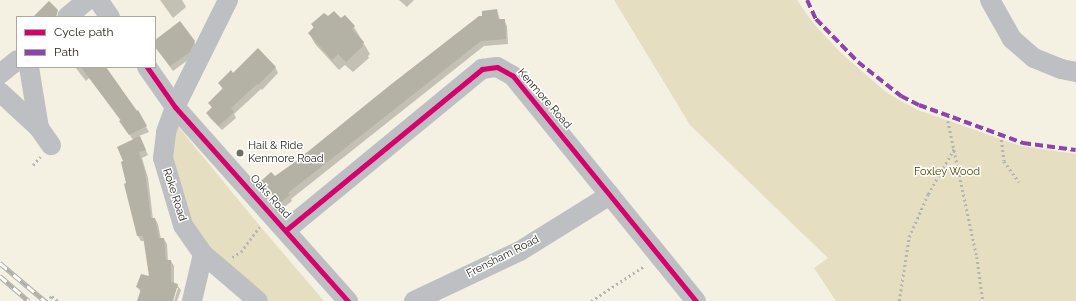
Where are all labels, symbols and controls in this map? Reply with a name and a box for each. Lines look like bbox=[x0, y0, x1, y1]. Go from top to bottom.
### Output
legend bbox=[16, 16, 156, 68]
text: Cycle path bbox=[54, 25, 113, 39]
text: Path bbox=[54, 45, 79, 59]
street label: Kenmore Road bbox=[514, 66, 574, 132]
place label: Hail & Ride Kenmore Road bbox=[248, 140, 324, 166]
marker: Hail & Ride Kenmore Road bbox=[235, 148, 245, 158]
park label: Foxley Wood bbox=[914, 165, 980, 179]
street label: Roke Road bbox=[159, 167, 189, 223]
street label: Oaks Road bbox=[247, 172, 293, 222]
street label: Frensham Road bbox=[465, 233, 541, 281]

